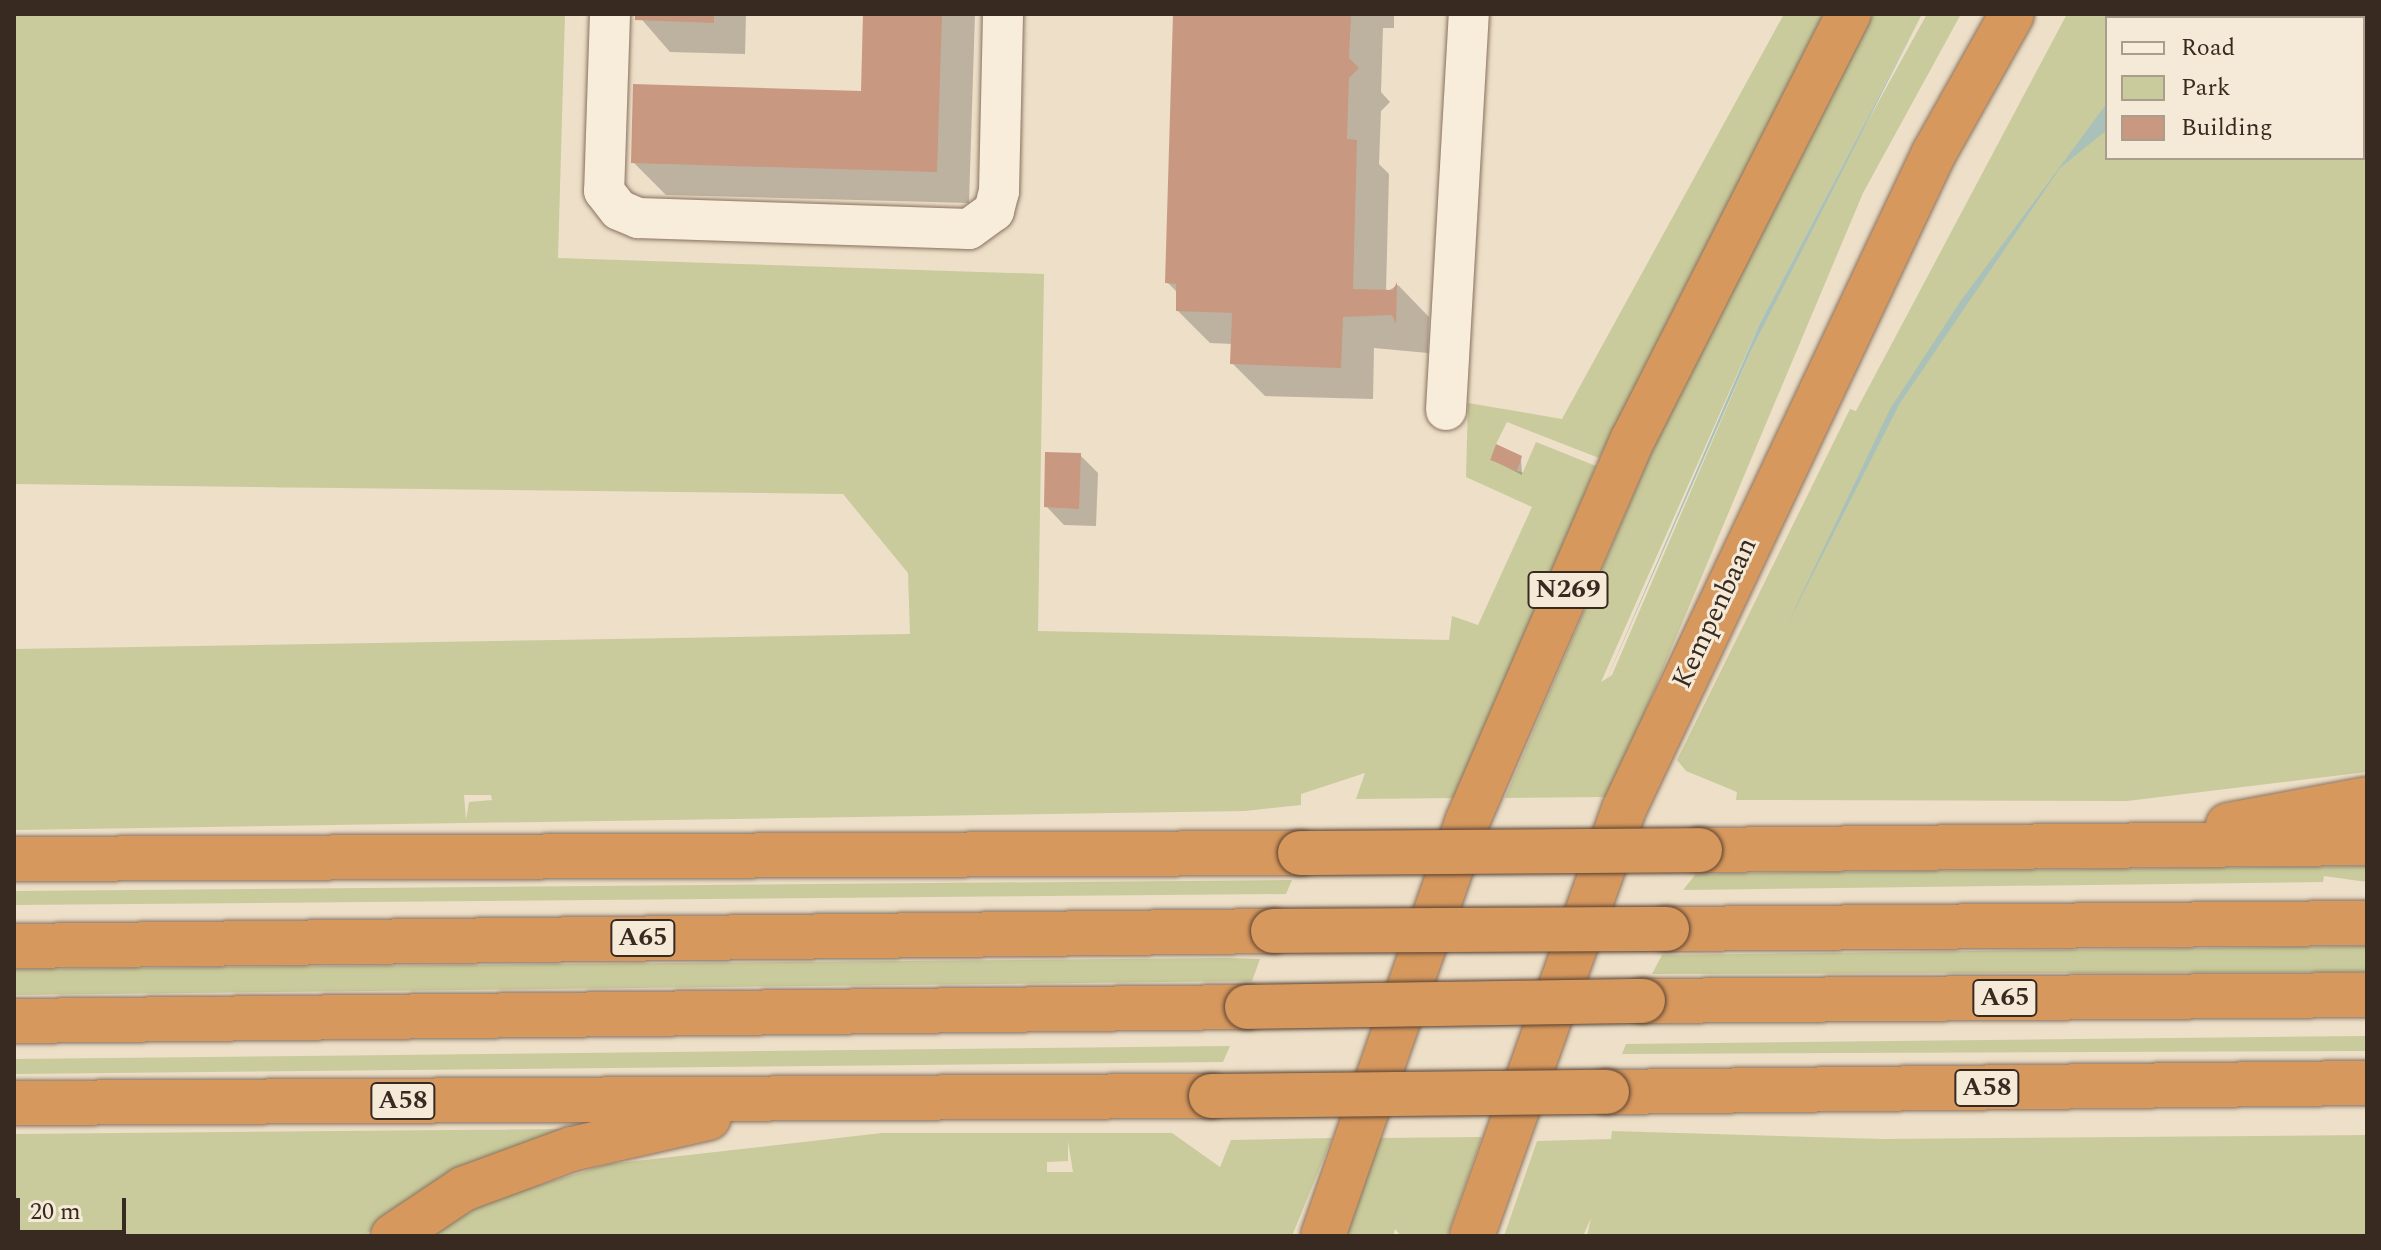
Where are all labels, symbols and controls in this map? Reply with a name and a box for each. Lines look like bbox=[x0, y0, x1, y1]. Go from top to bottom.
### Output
legend bbox=[2105, 16, 2365, 160]
text: Road bbox=[2181, 30, 2235, 66]
text: Park bbox=[2181, 70, 2231, 106]
text: Building bbox=[2181, 110, 2273, 146]
street label: Kempenbaan bbox=[1665, 532, 1765, 694]
road number: N269 bbox=[1526, 568, 1610, 612]
road number: A65 bbox=[609, 916, 677, 960]
road number: A65 bbox=[1971, 976, 2039, 1020]
road number: A58 bbox=[1953, 1066, 2021, 1110]
road number: A58 bbox=[369, 1079, 437, 1123]
scale bar bbox=[20, 1182, 130, 1232]
text: 20 m bbox=[30, 1194, 81, 1230]

